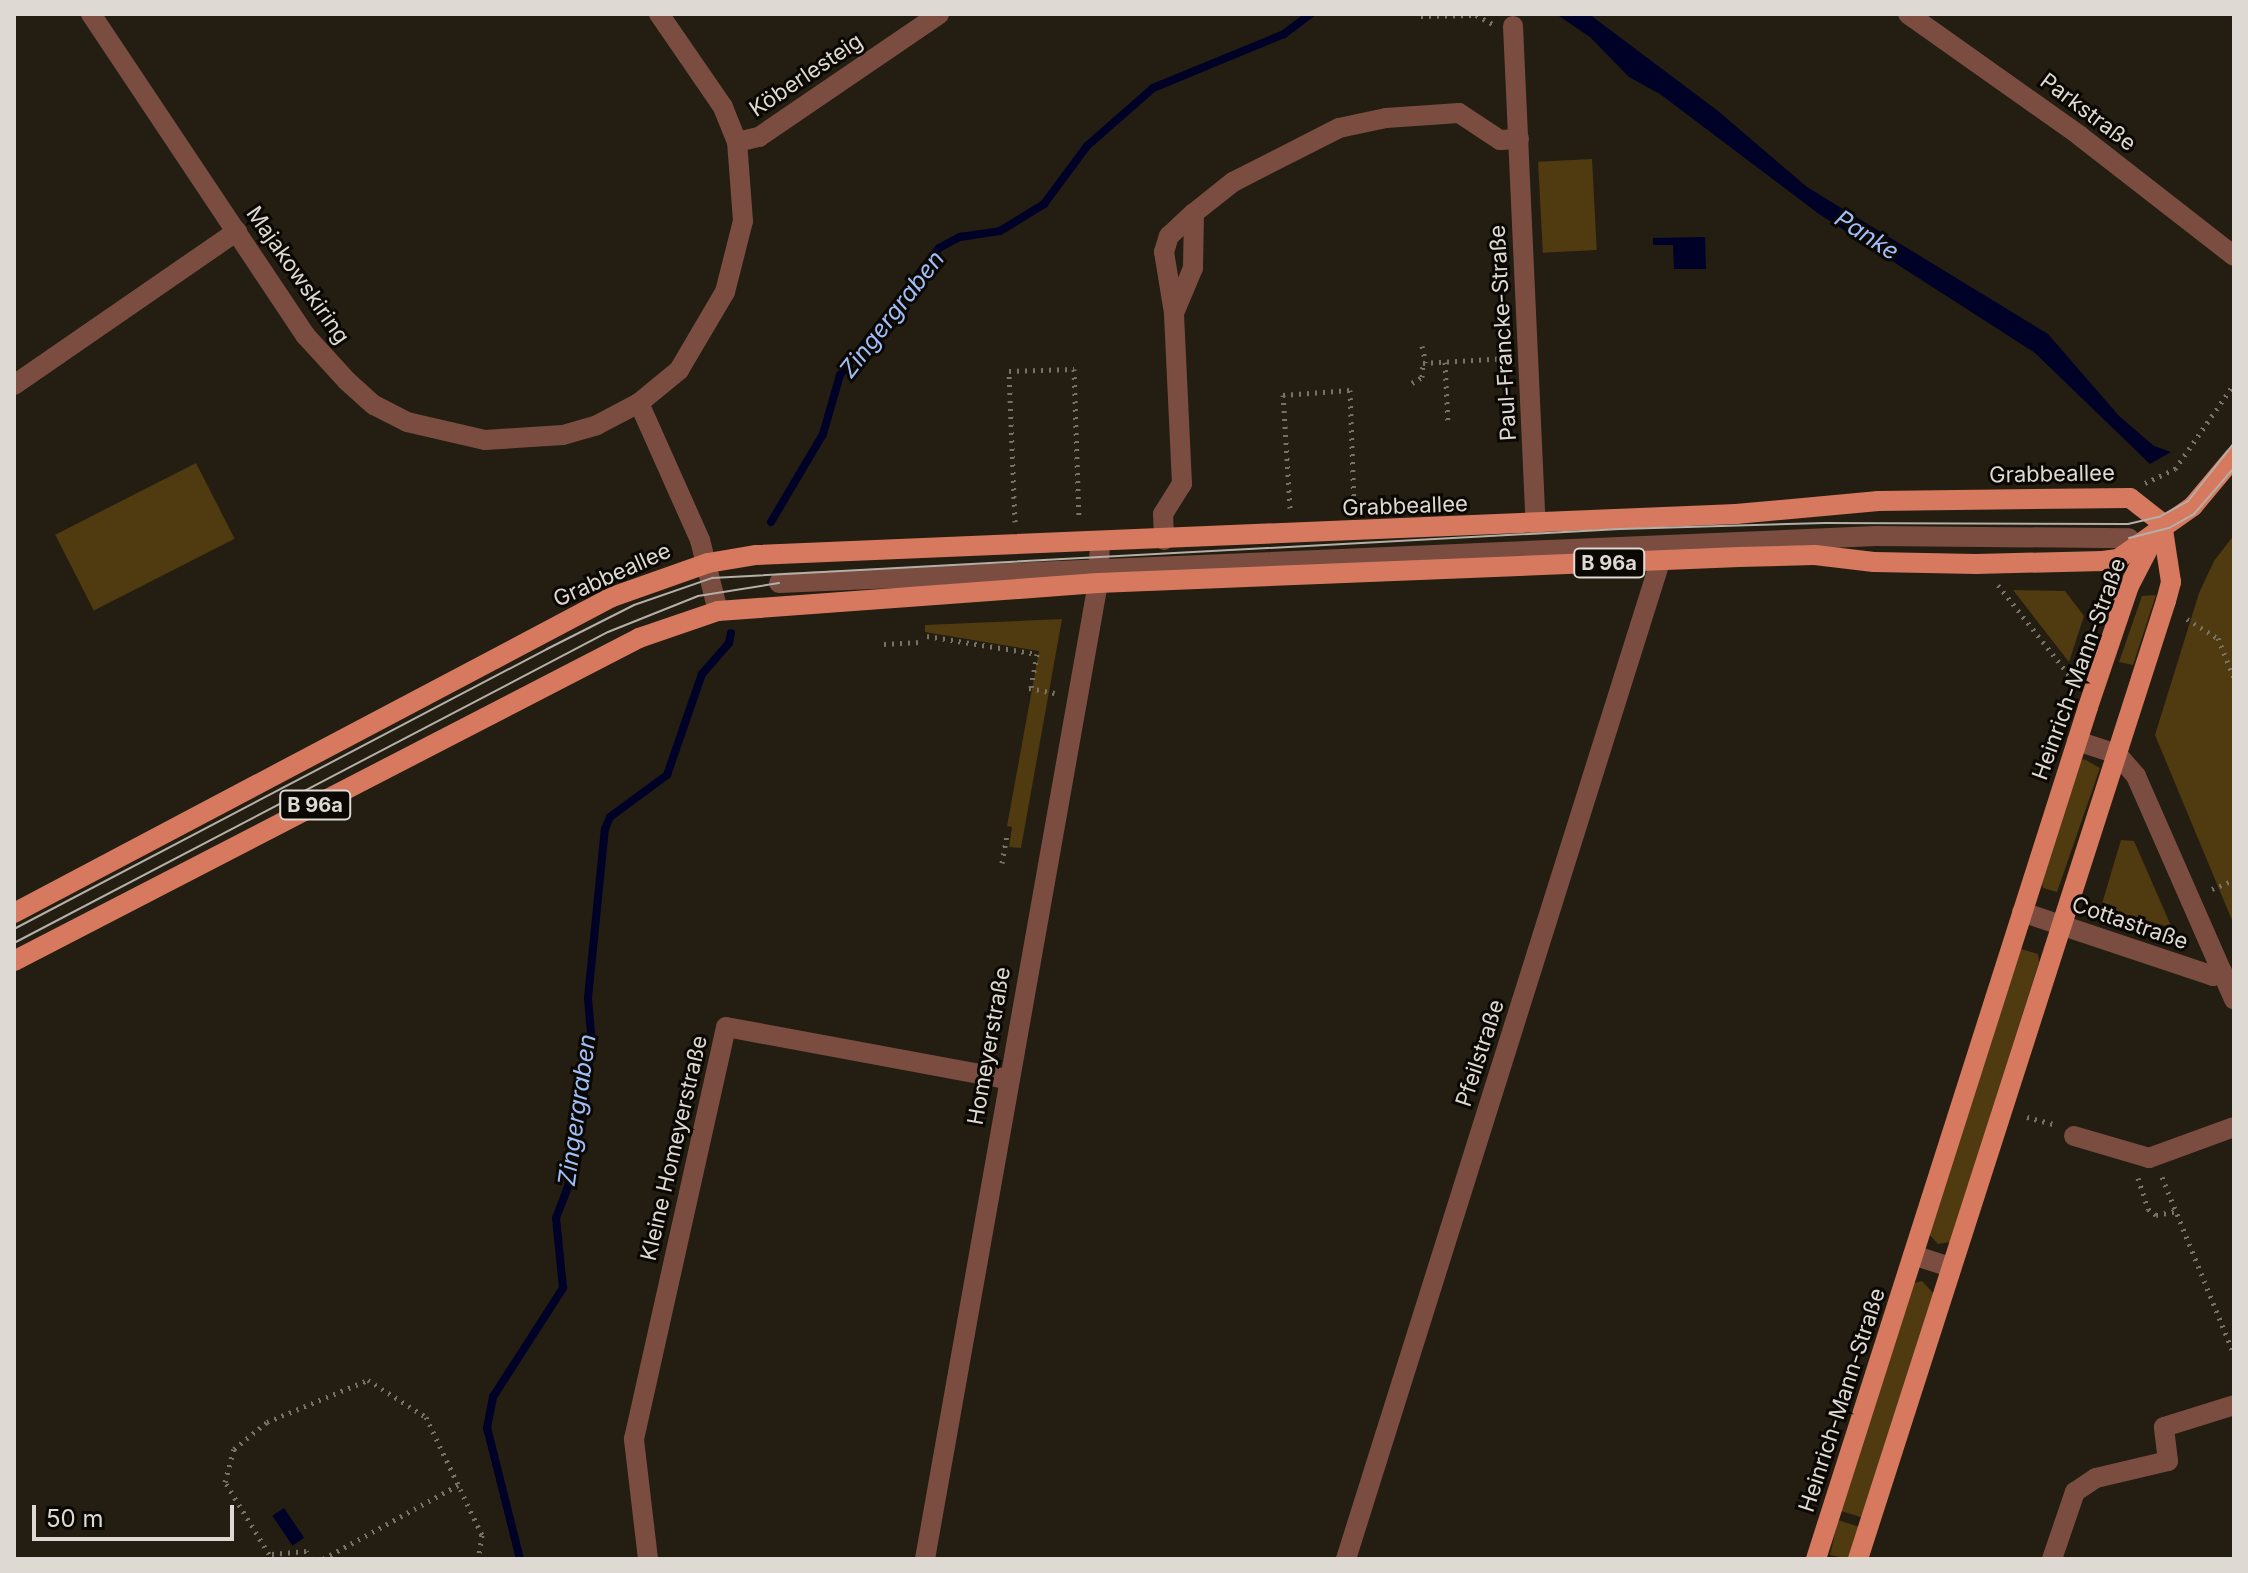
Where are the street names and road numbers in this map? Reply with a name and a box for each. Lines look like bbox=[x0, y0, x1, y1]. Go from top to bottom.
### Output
street label: Köberlesteig bbox=[745, 28, 867, 122]
street label: Parkstraße bbox=[2035, 67, 2141, 157]
street label: Majakowskiring bbox=[241, 201, 355, 349]
street label: Paul-Francke-Straße bbox=[1484, 224, 1522, 442]
street label: Grabbeallee bbox=[1989, 460, 2115, 488]
street label: Grabbeallee bbox=[1342, 491, 1468, 521]
street label: Grabbeallee bbox=[549, 537, 675, 613]
road number: B 96a bbox=[1573, 547, 1645, 579]
street label: Heinrich-Mann-Straße bbox=[2027, 555, 2131, 783]
road number: B 96a bbox=[279, 789, 351, 821]
street label: Cottastraße bbox=[2068, 891, 2192, 955]
street label: Homeyerstraße bbox=[962, 965, 1016, 1127]
street label: Pfeilstraße bbox=[1450, 996, 1510, 1110]
street label: Kleine Homeyerstraße bbox=[635, 1033, 713, 1263]
street label: Heinrich-Mann-Straße bbox=[1793, 1285, 1891, 1515]

